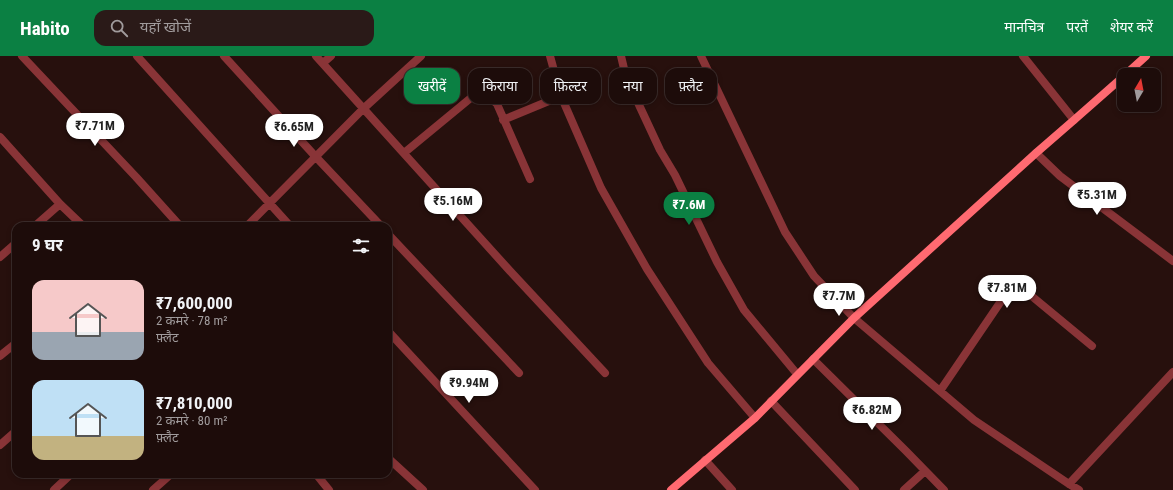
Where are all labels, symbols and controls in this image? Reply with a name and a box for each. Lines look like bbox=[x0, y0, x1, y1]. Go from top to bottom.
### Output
search box bbox=[94, 10, 374, 46]
text: Habito bbox=[20, 17, 70, 40]
icon: search bbox=[108, 17, 130, 39]
text: यहाँ खोजें bbox=[140, 18, 191, 36]
text: मानचित्र bbox=[1004, 19, 1044, 35]
text: परतें bbox=[1066, 19, 1088, 35]
text: शेयर करें bbox=[1110, 19, 1153, 35]
chip: खरीदें bbox=[404, 68, 460, 104]
chip: किराया bbox=[468, 68, 532, 104]
chip: फ़िल्टर bbox=[540, 68, 601, 104]
chip: नया bbox=[609, 68, 657, 104]
chip: फ़्लैट bbox=[665, 68, 717, 104]
north arrow bbox=[1117, 68, 1161, 112]
map controls bbox=[1117, 68, 1161, 112]
pin: ₹7.71M bbox=[62, 113, 128, 147]
pin: ₹6.65M bbox=[261, 114, 327, 148]
text: ₹7.71M bbox=[75, 118, 115, 133]
text: ₹6.65M bbox=[274, 119, 314, 134]
pin: ₹5.31M bbox=[1064, 182, 1130, 216]
text: ₹5.31M bbox=[1077, 187, 1117, 202]
pin: ₹5.16M bbox=[420, 188, 486, 222]
pin: ₹7.6M bbox=[661, 192, 717, 226]
text: ₹5.16M bbox=[433, 193, 473, 208]
text: ₹7.6M bbox=[673, 197, 705, 212]
text: 9 घर bbox=[32, 235, 63, 255]
icon: filters bbox=[350, 235, 372, 257]
pin: ₹7.81M bbox=[974, 275, 1040, 309]
text: ₹7.81M bbox=[987, 280, 1027, 295]
pin: ₹7.7M bbox=[811, 283, 867, 317]
text: ₹7.7M bbox=[823, 288, 855, 303]
text: ₹7,600,000 bbox=[156, 293, 233, 313]
icon: home bbox=[64, 296, 112, 344]
text: 2 कमरे · 78 m² bbox=[156, 313, 228, 328]
text: फ़्लैट bbox=[156, 330, 179, 345]
pin: ₹9.94M bbox=[436, 370, 502, 404]
text: ₹9.94M bbox=[449, 375, 489, 390]
text: ₹7,810,000 bbox=[156, 393, 233, 413]
icon: home bbox=[64, 396, 112, 444]
pin: ₹6.82M bbox=[839, 397, 905, 431]
text: ₹6.82M bbox=[852, 402, 892, 417]
text: 2 कमरे · 80 m² bbox=[156, 413, 228, 428]
text: फ़्लैट bbox=[156, 430, 179, 445]

